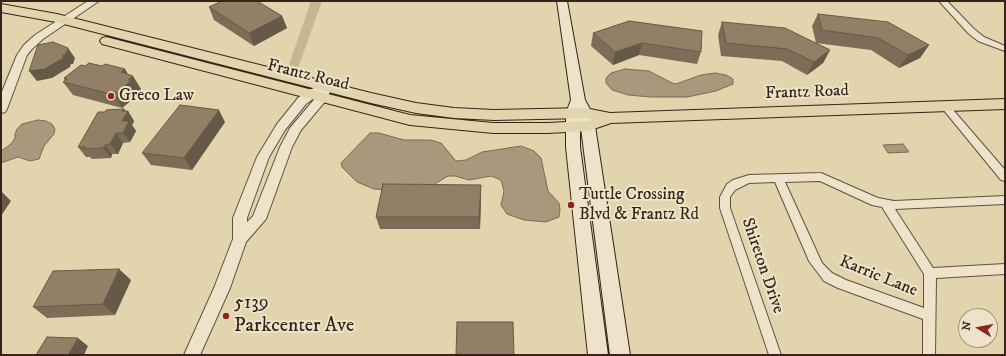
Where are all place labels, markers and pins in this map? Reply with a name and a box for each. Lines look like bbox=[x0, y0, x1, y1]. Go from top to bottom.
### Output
place label: Greco Law bbox=[119, 86, 194, 106]
marker: Greco Law bbox=[106, 91, 116, 101]
place label: Tuttle Crossing Blvd & Frantz Rd bbox=[579, 185, 699, 225]
marker: Tuttle Crossing Blvd & Frantz Rd bbox=[566, 200, 576, 210]
place label: 5139 Parkcenter Ave bbox=[234, 292, 354, 339]
marker: 5139 Parkcenter Ave bbox=[221, 311, 231, 321]

